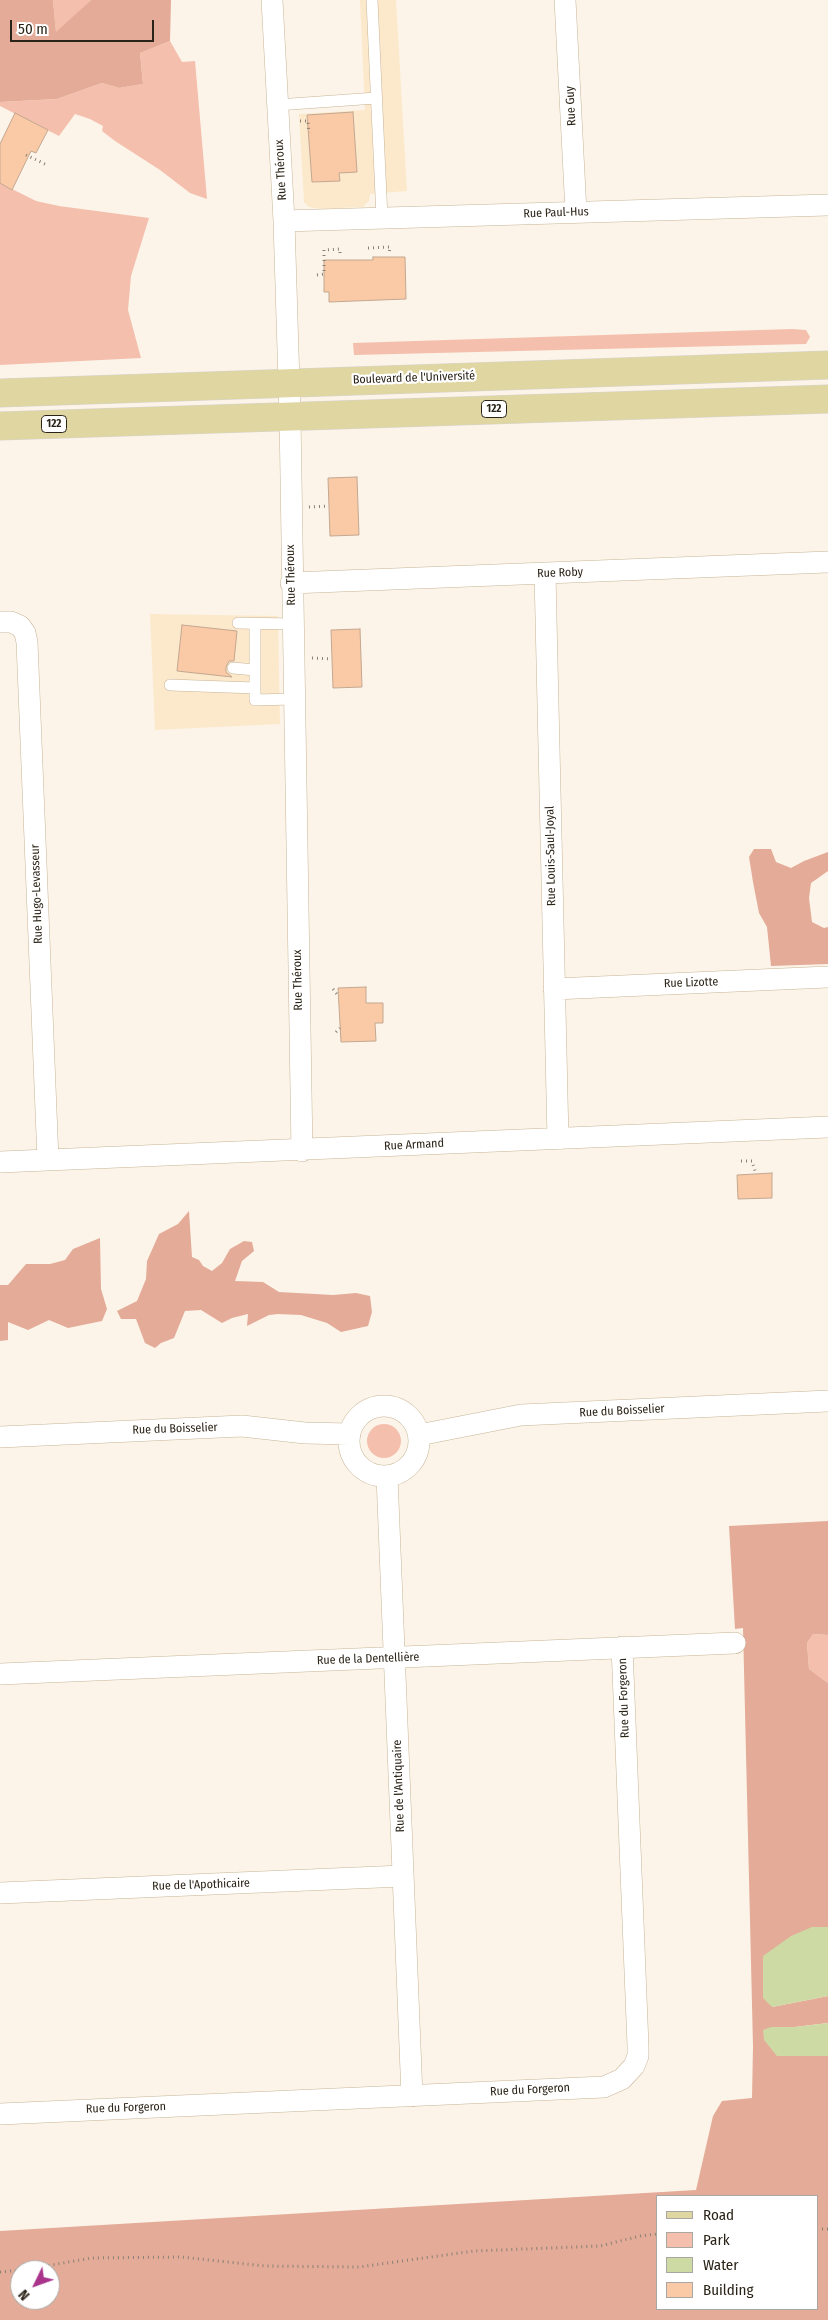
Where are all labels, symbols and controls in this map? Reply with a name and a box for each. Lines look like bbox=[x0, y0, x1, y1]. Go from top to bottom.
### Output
scale bar bbox=[12, 10, 156, 42]
text: 50 m bbox=[18, 20, 48, 38]
street label: Rue Guy bbox=[563, 86, 579, 126]
street label: Rue Théroux bbox=[272, 139, 290, 201]
street label: Rue Paul-Hus bbox=[523, 205, 589, 221]
street label: Boulevard de l'Université bbox=[353, 369, 475, 387]
road number: 122 bbox=[482, 400, 506, 418]
road number: 122 bbox=[42, 416, 66, 432]
street label: Rue Théroux bbox=[283, 544, 299, 606]
street label: Rue Roby bbox=[537, 565, 583, 581]
street label: Rue Louis-Saul-Joyal bbox=[543, 806, 559, 906]
street label: Rue Hugo-Levasseur bbox=[28, 844, 46, 944]
street label: Rue Théroux bbox=[290, 949, 306, 1011]
street label: Rue Lizotte bbox=[664, 975, 718, 991]
street label: Rue Armand bbox=[384, 1136, 444, 1154]
street label: Rue du Boisselier bbox=[579, 1402, 665, 1420]
street label: Rue du Boisselier bbox=[132, 1420, 218, 1438]
street label: Rue de la Dentellière bbox=[317, 1650, 419, 1668]
street label: Rue du Forgeron bbox=[615, 1658, 633, 1738]
street label: Rue de l'Antiquaire bbox=[390, 1739, 408, 1833]
street label: Rue de l'Apothicaire bbox=[152, 1876, 250, 1894]
street label: Rue du Forgeron bbox=[490, 2081, 570, 2099]
street label: Rue du Forgeron bbox=[86, 2099, 166, 2117]
legend bbox=[656, 2195, 818, 2310]
text: Road bbox=[703, 2206, 734, 2224]
text: Park bbox=[703, 2231, 730, 2249]
text: Water bbox=[703, 2256, 738, 2274]
north arrow bbox=[10, 2260, 60, 2310]
text: Building bbox=[703, 2281, 754, 2299]
text: N bbox=[15, 2286, 33, 2304]

